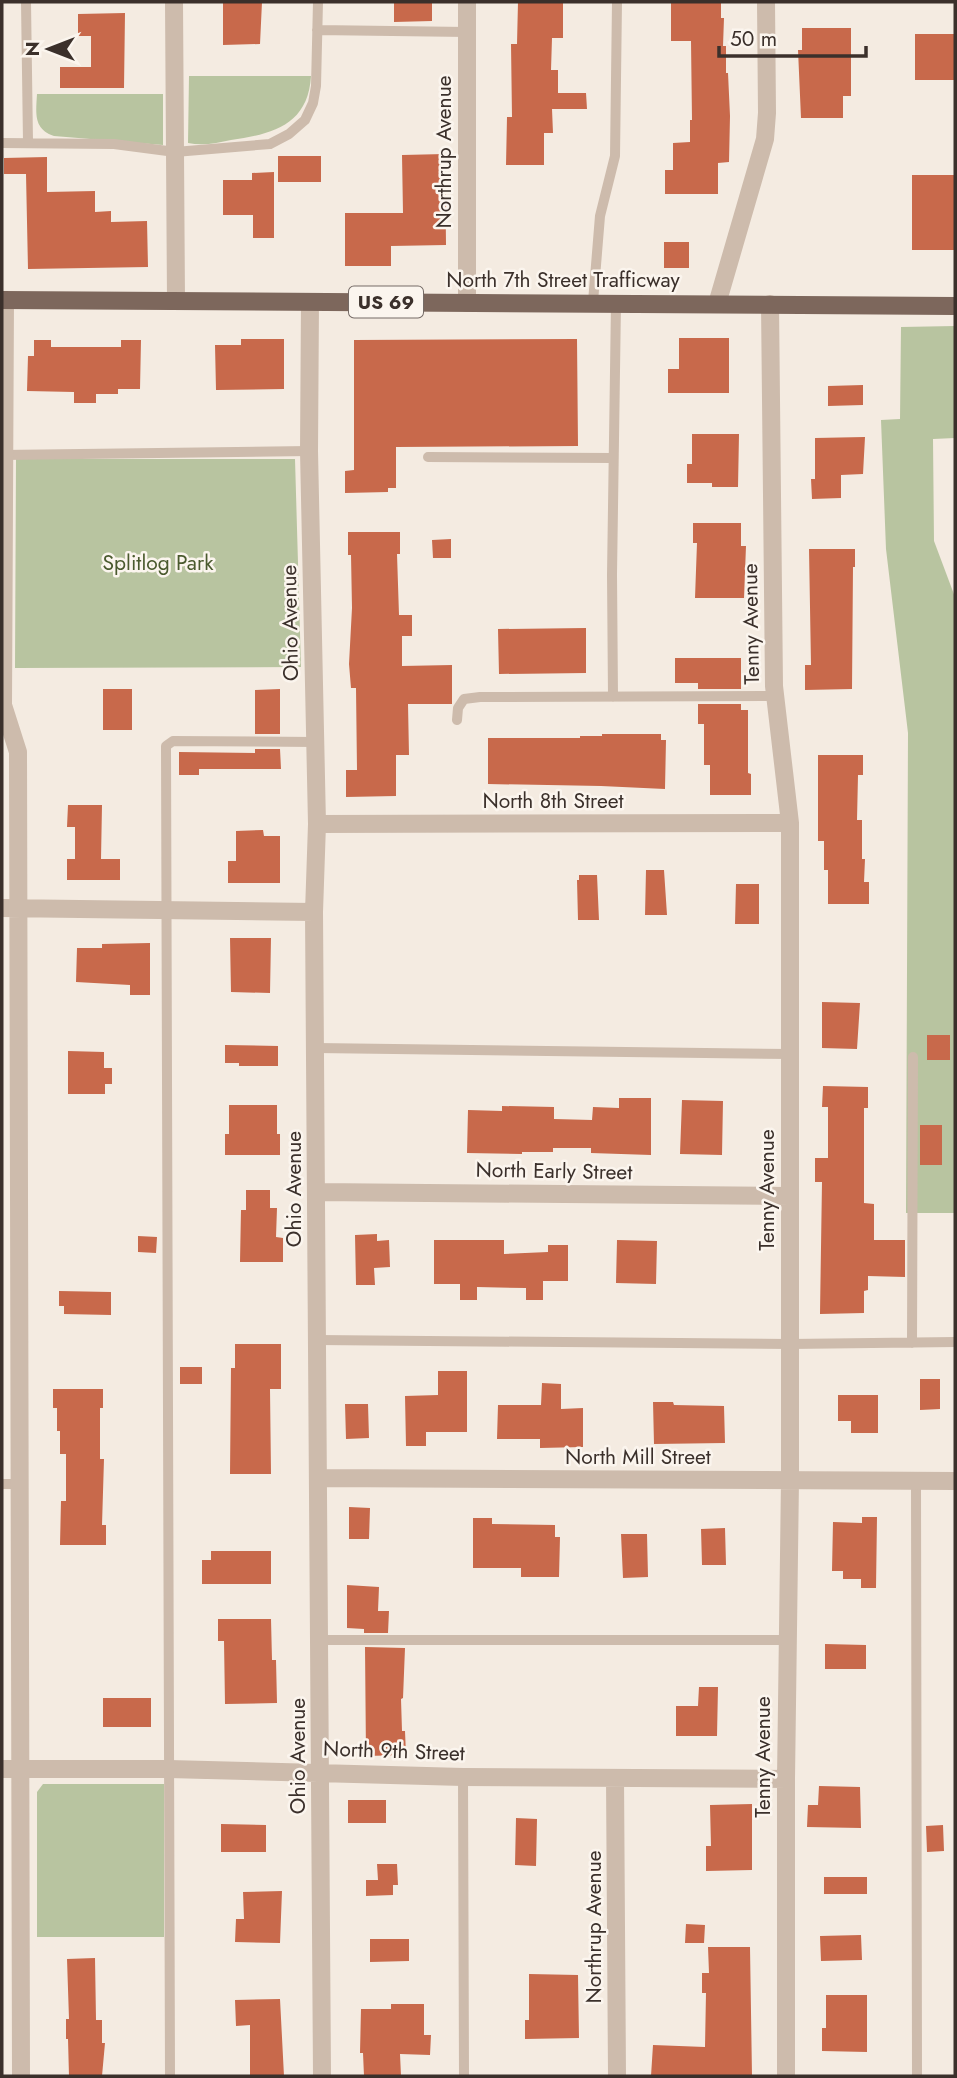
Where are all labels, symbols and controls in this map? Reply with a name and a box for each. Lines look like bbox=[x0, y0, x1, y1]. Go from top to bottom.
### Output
north arrow bbox=[14, 14, 84, 84]
scale bar bbox=[719, 14, 866, 58]
text: 50 m bbox=[730, 24, 777, 54]
text: N bbox=[19, 41, 46, 57]
street label: Northrup Avenue bbox=[429, 75, 459, 228]
street label: North 7th Street Trafficway bbox=[446, 265, 681, 295]
road number: US 69 bbox=[349, 286, 423, 318]
park label: Splitlog Park bbox=[103, 548, 214, 578]
street label: Tenny Avenue bbox=[735, 563, 767, 685]
street label: Ohio Avenue bbox=[274, 564, 306, 681]
street label: North 8th Street bbox=[482, 786, 624, 816]
street label: Tenny Avenue bbox=[752, 1129, 782, 1251]
street label: Ohio Avenue bbox=[279, 1131, 309, 1247]
street label: North Early Street bbox=[475, 1155, 633, 1187]
street label: North Mill Street bbox=[565, 1442, 711, 1472]
street label: Tenny Avenue bbox=[748, 1696, 778, 1818]
street label: Ohio Avenue bbox=[283, 1698, 313, 1814]
street label: North 9th Street bbox=[323, 1734, 465, 1768]
street label: Northrup Avenue bbox=[579, 1850, 609, 2003]

